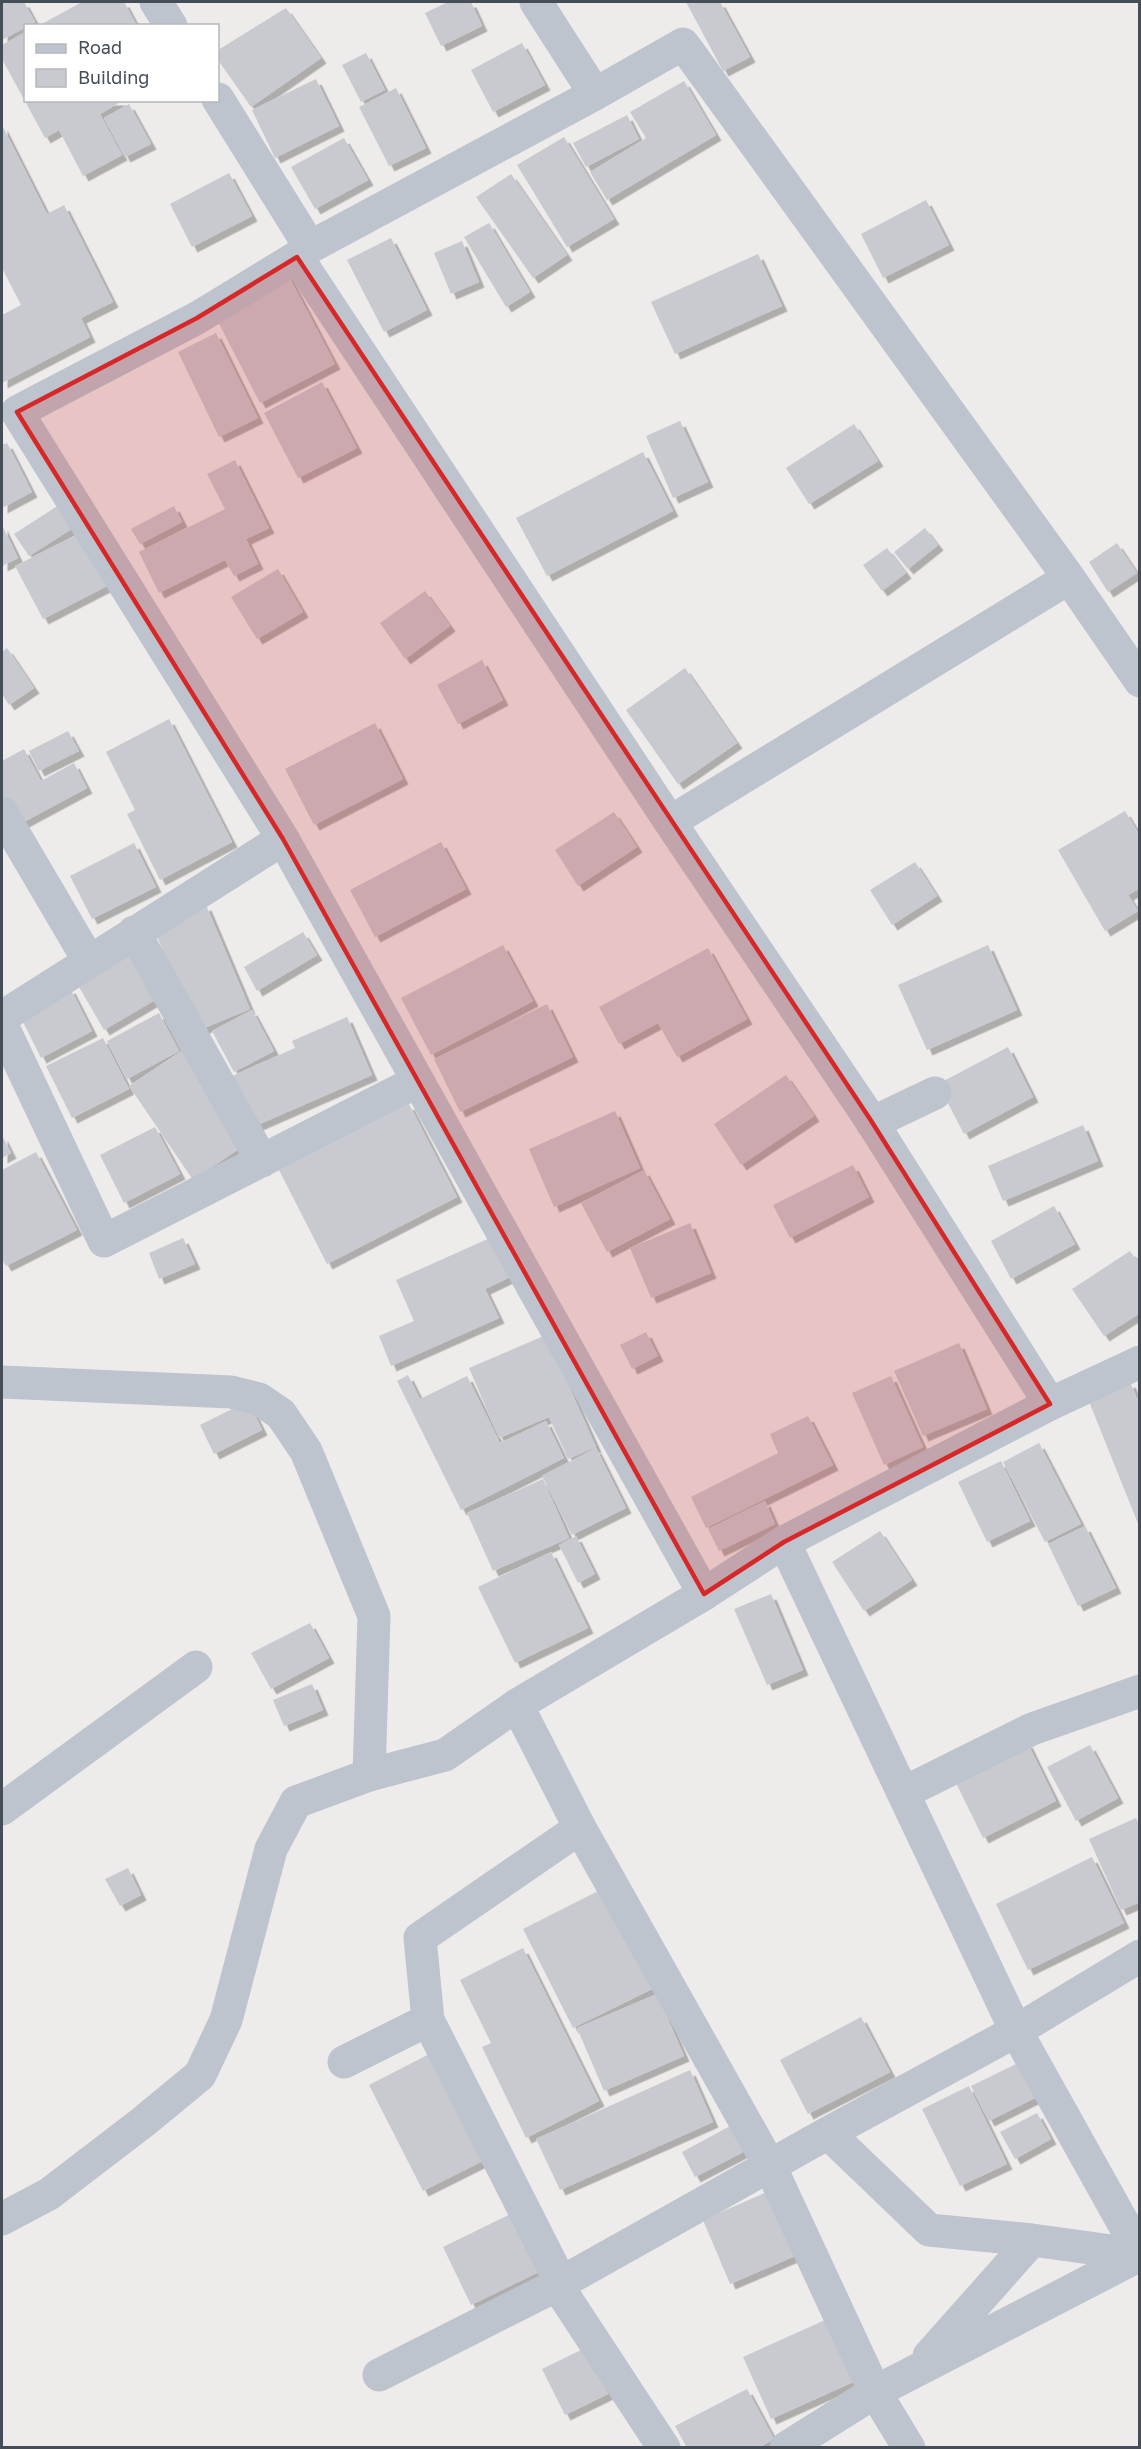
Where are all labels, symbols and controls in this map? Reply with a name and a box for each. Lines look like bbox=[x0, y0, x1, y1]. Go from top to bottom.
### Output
legend bbox=[24, 24, 219, 102]
text: Road bbox=[78, 36, 122, 58]
text: Building bbox=[78, 66, 149, 88]

